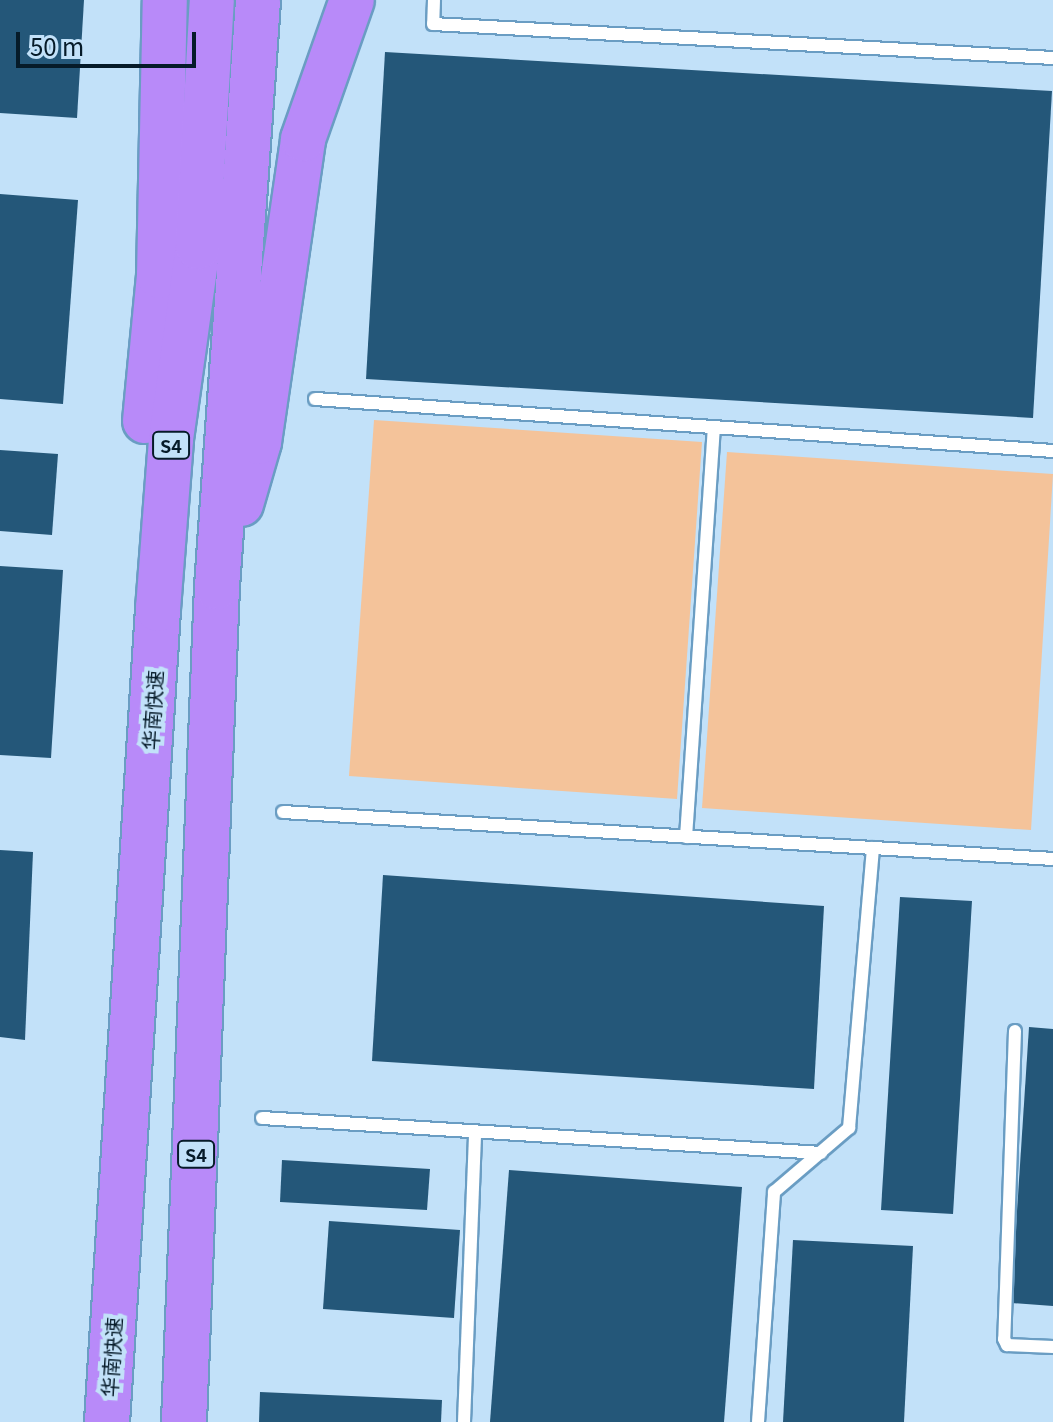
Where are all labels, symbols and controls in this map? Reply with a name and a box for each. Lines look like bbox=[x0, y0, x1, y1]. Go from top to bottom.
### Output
scale bar bbox=[20, 16, 200, 66]
text: 50 m bbox=[30, 28, 84, 63]
road number: S4 bbox=[151, 431, 191, 459]
street label: 华南快速 bbox=[137, 669, 167, 751]
road number: S4 bbox=[176, 1140, 216, 1168]
street label: 华南快速 bbox=[96, 1316, 126, 1398]

